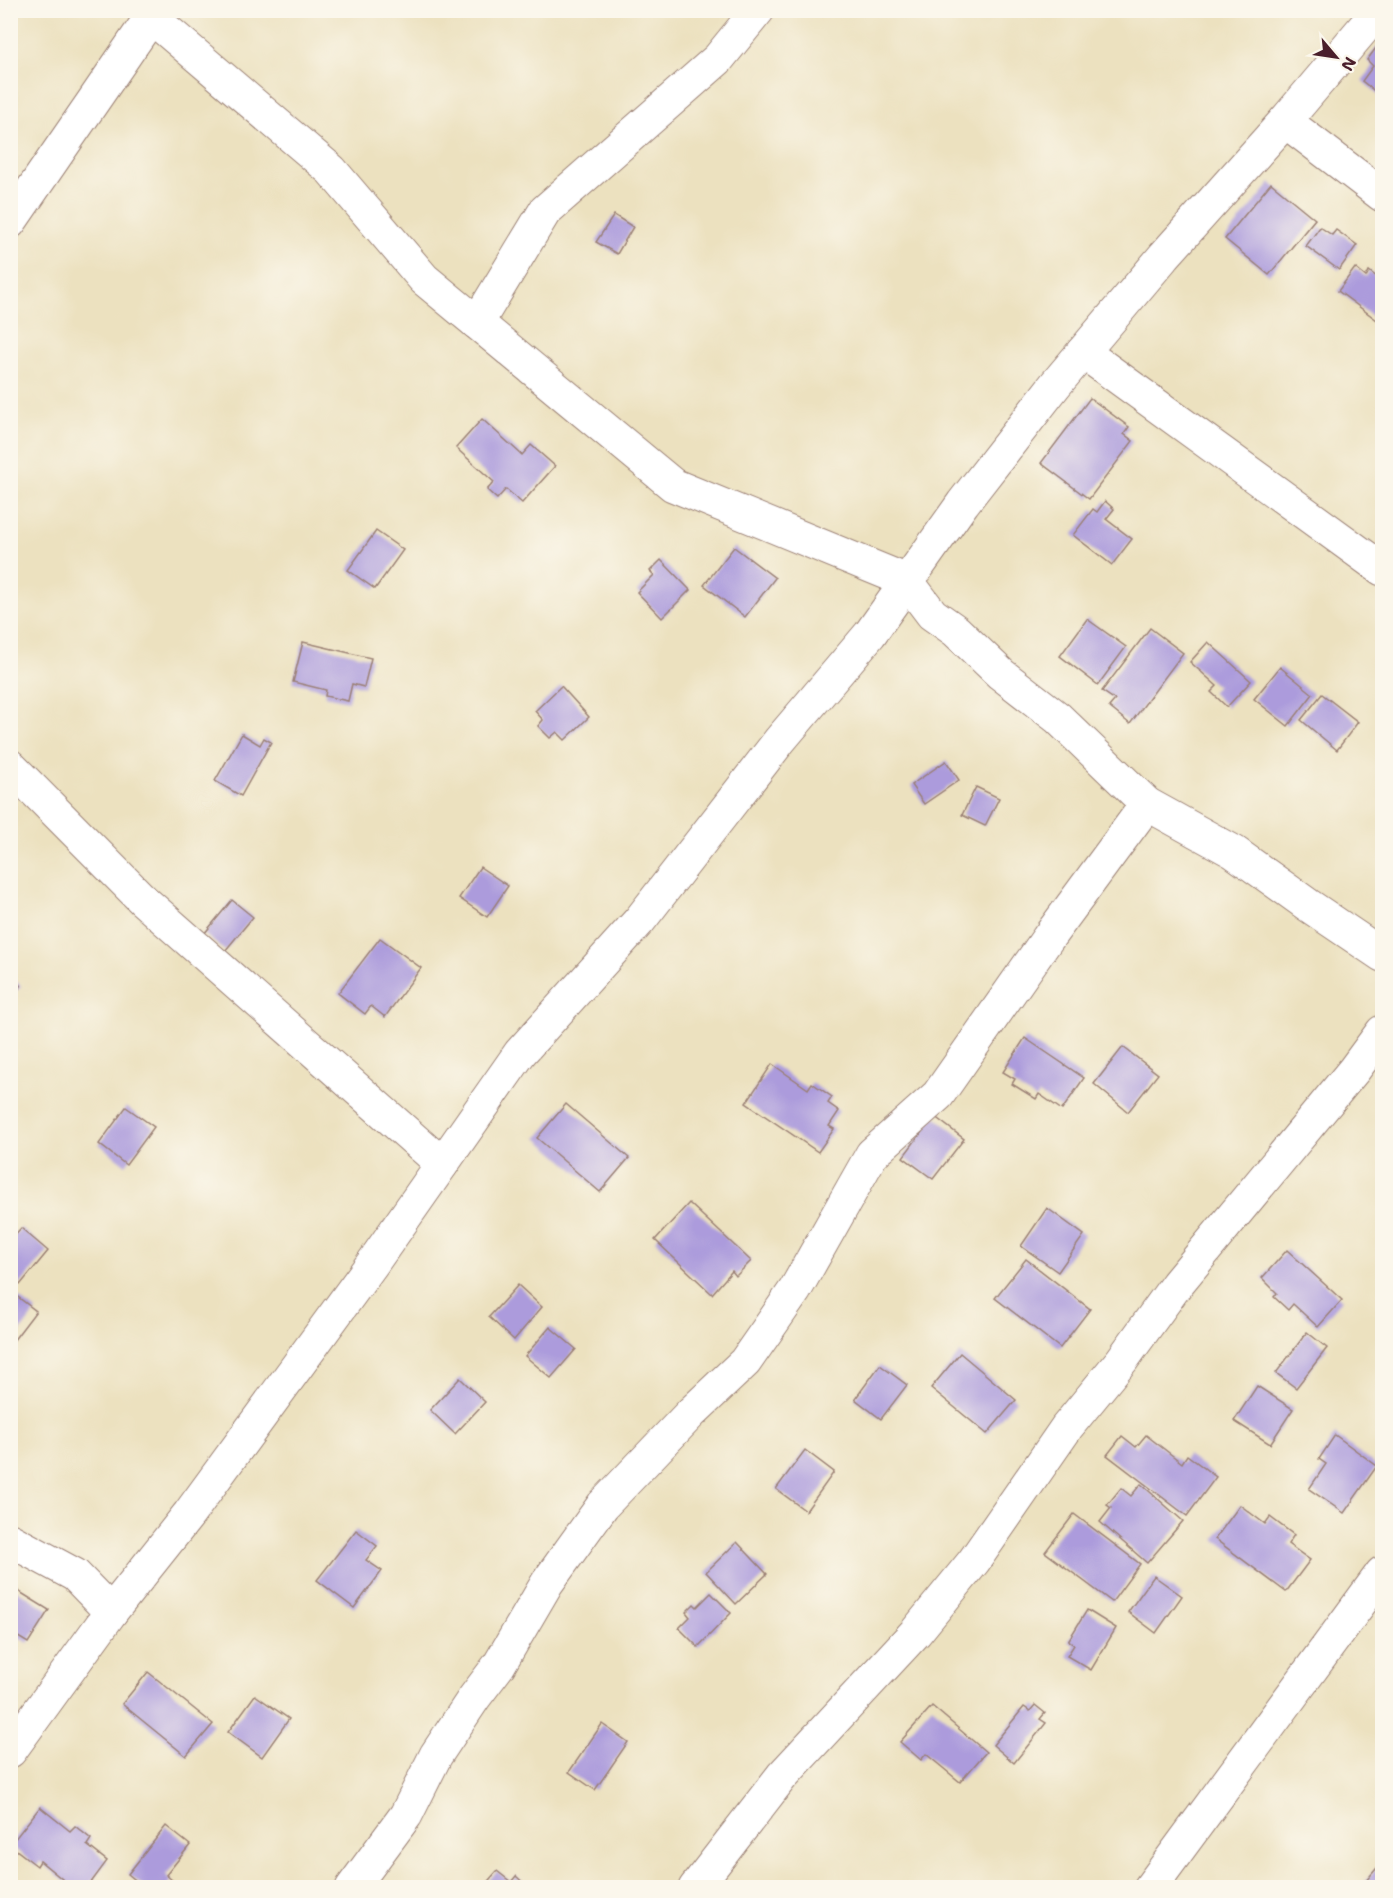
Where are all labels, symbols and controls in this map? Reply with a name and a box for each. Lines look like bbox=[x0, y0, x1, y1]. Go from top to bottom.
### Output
north arrow bbox=[1306, 27, 1366, 87]
text: N bbox=[1336, 53, 1361, 75]

